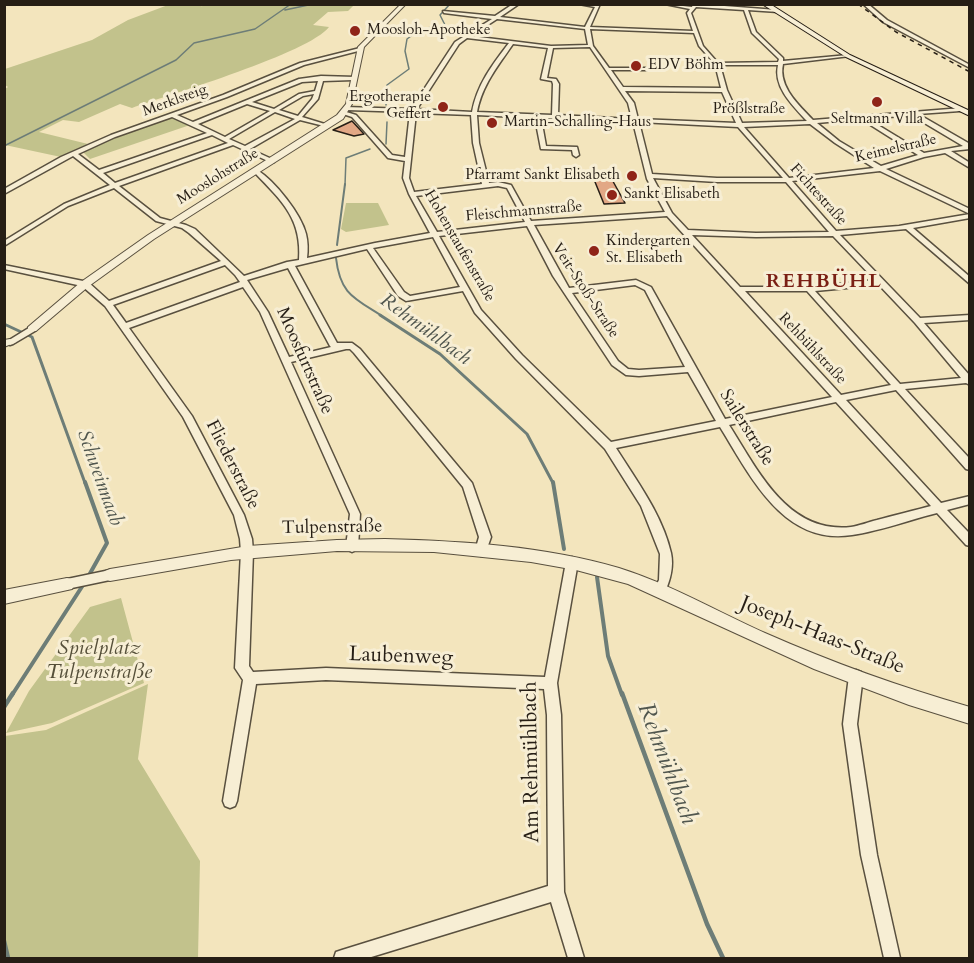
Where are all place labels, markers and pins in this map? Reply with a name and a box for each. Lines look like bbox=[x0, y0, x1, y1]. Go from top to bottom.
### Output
place label: Moosloh-Apotheke bbox=[367, 22, 491, 40]
marker: Moosloh-Apotheke bbox=[348, 24, 362, 38]
place label: EDV Böhm bbox=[648, 57, 724, 75]
marker: EDV Böhm bbox=[629, 59, 643, 73]
place label: Ergotherapie Geffert bbox=[349, 89, 431, 124]
marker: Seltmann Villa bbox=[870, 95, 884, 109]
marker: Ergotherapie Geffert bbox=[436, 100, 450, 114]
place label: Seltmann Villa bbox=[831, 111, 923, 129]
place label: Martin-Schalling-Haus bbox=[504, 114, 651, 132]
marker: Martin-Schalling-Haus bbox=[485, 116, 499, 130]
place label: Pfarramt Sankt Elisabeth bbox=[465, 167, 620, 185]
marker: Pfarramt Sankt Elisabeth bbox=[625, 169, 639, 183]
place label: Sankt Elisabeth bbox=[624, 186, 720, 204]
marker: Sankt Elisabeth bbox=[605, 188, 619, 202]
place label: Kindergarten St. Elisabeth bbox=[606, 233, 691, 268]
marker: Kindergarten St. Elisabeth bbox=[587, 244, 601, 258]

